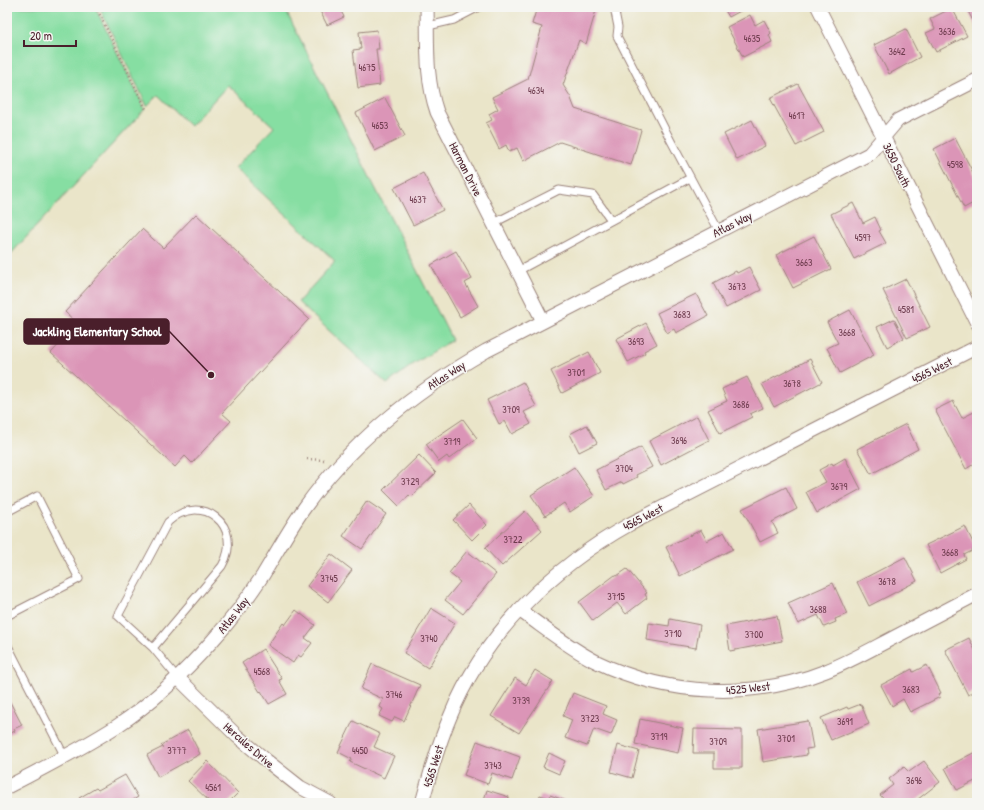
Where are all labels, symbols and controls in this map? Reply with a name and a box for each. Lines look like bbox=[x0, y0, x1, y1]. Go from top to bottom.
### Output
scale bar bbox=[24, 22, 76, 48]
house number: 3636 bbox=[939, 25, 955, 38]
text: 20 m bbox=[30, 27, 52, 44]
house number: 4635 bbox=[744, 32, 761, 45]
house number: 3642 bbox=[889, 45, 906, 58]
house number: 4675 bbox=[359, 61, 376, 74]
house number: 4634 bbox=[528, 84, 544, 97]
house number: 4617 bbox=[789, 109, 805, 122]
house number: 4653 bbox=[372, 119, 389, 132]
street label: Harman Drive bbox=[445, 139, 487, 199]
street label: 3650 South bbox=[879, 140, 915, 190]
house number: 4598 bbox=[947, 158, 963, 171]
house number: 4637 bbox=[409, 193, 427, 206]
street label: Atlas Way bbox=[709, 207, 755, 241]
house number: 4597 bbox=[855, 231, 871, 244]
house number: 3663 bbox=[796, 256, 813, 269]
house number: 3673 bbox=[728, 280, 746, 293]
house number: 4581 bbox=[898, 303, 914, 316]
house number: 3683 bbox=[673, 308, 691, 321]
callout: Jackling Elementary School bbox=[24, 319, 169, 344]
text: Jackling Elementary School bbox=[32, 322, 162, 341]
house number: 3668 bbox=[839, 326, 855, 339]
house number: 3693 bbox=[628, 335, 645, 348]
street label: 4565 West bbox=[909, 352, 956, 387]
street label: Atlas Way bbox=[424, 356, 468, 394]
house number: 3701 bbox=[567, 366, 585, 379]
house number: 3678 bbox=[783, 377, 801, 390]
house number: 3686 bbox=[733, 398, 749, 411]
house number: 3709 bbox=[502, 403, 520, 416]
house number: 3696 bbox=[671, 434, 687, 447]
house number: 3719 bbox=[444, 435, 461, 448]
house number: 3704 bbox=[615, 462, 633, 475]
house number: 3729 bbox=[401, 475, 419, 488]
house number: 3679 bbox=[830, 480, 848, 493]
street label: 4565 West bbox=[620, 499, 667, 535]
house number: 3722 bbox=[504, 533, 523, 546]
house number: 3668 bbox=[942, 546, 958, 559]
house number: 3745 bbox=[320, 572, 338, 585]
house number: 3678 bbox=[878, 575, 896, 588]
house number: 3715 bbox=[607, 590, 625, 603]
street label: Atlas Way bbox=[213, 593, 253, 637]
house number: 3688 bbox=[809, 603, 827, 616]
house number: 3710 bbox=[664, 627, 682, 640]
house number: 3700 bbox=[745, 628, 764, 641]
house number: 3740 bbox=[420, 632, 438, 645]
house number: 4568 bbox=[254, 665, 270, 678]
street label: 4525 West bbox=[725, 677, 772, 699]
house number: 3683 bbox=[902, 683, 920, 696]
house number: 3746 bbox=[385, 688, 403, 701]
house number: 3739 bbox=[512, 694, 530, 707]
house number: 3723 bbox=[581, 712, 600, 725]
house number: 3691 bbox=[837, 715, 853, 728]
street label: Hercules Drive bbox=[220, 718, 278, 772]
house number: 3719 bbox=[651, 730, 668, 743]
house number: 3701 bbox=[777, 732, 795, 745]
house number: 3709 bbox=[709, 735, 727, 748]
street label: 4565 West bbox=[419, 742, 448, 789]
house number: 3777 bbox=[167, 744, 187, 757]
house number: 4450 bbox=[352, 744, 369, 757]
house number: 3743 bbox=[484, 759, 502, 772]
house number: 3696 bbox=[906, 774, 922, 787]
house number: 4561 bbox=[205, 781, 221, 794]

